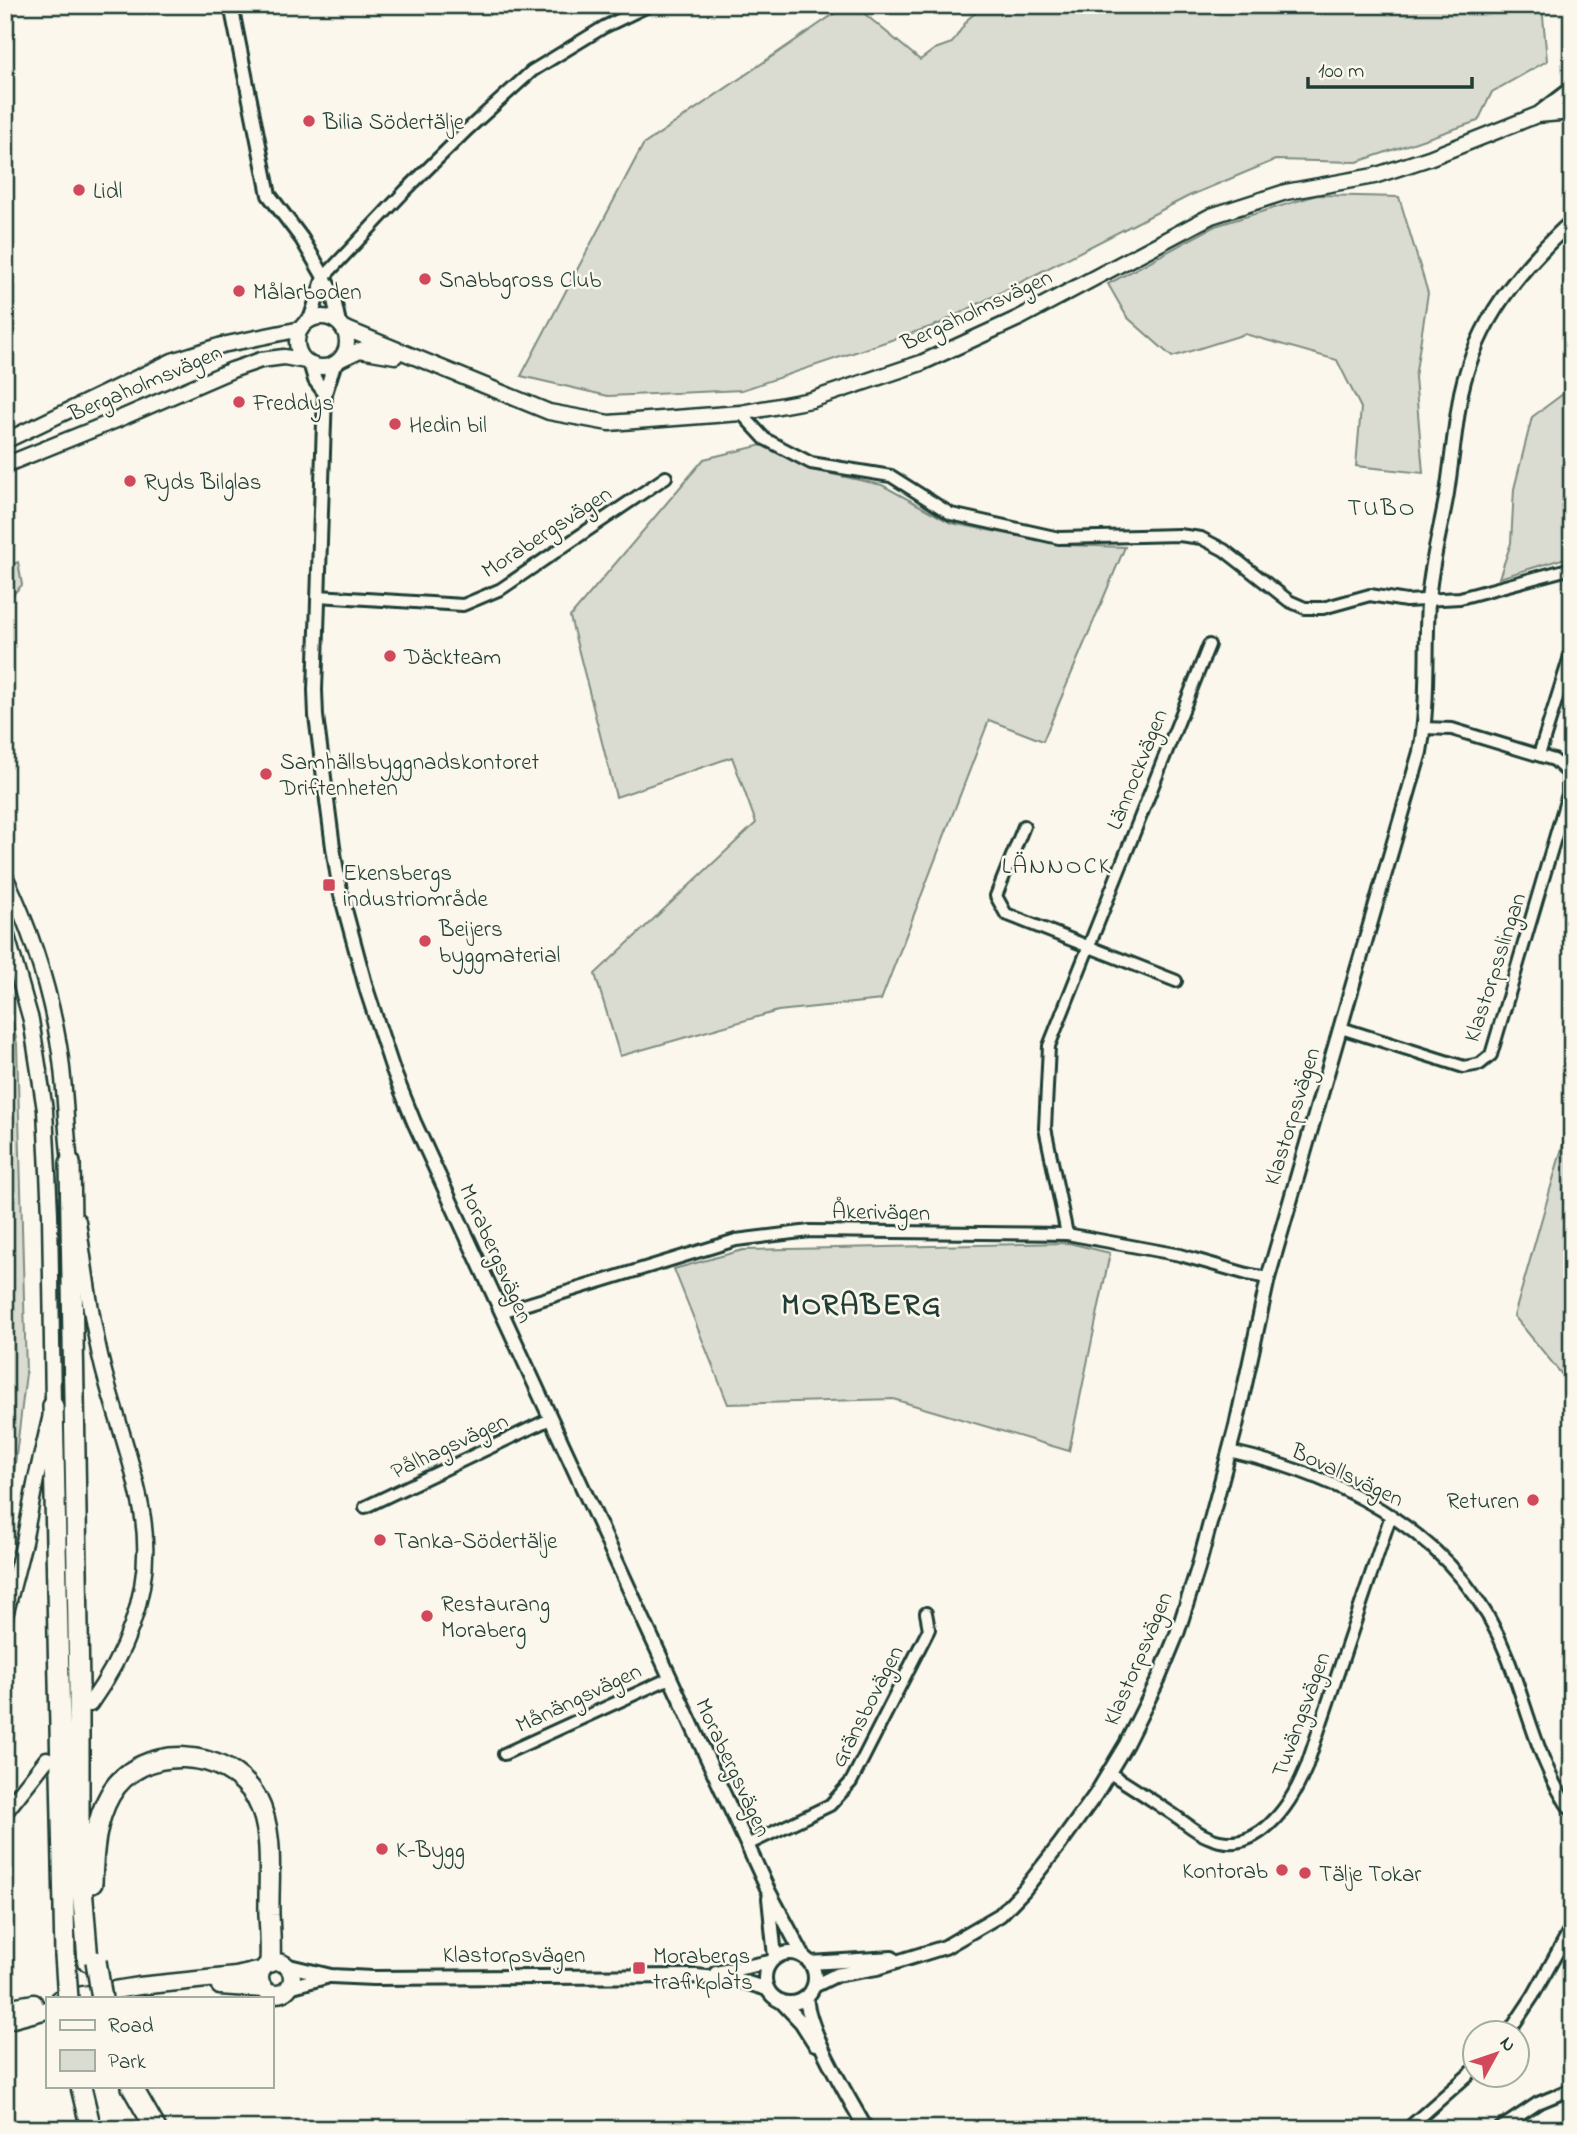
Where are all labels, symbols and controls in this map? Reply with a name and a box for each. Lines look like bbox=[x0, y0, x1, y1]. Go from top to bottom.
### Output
scale bar bbox=[1308, 46, 1472, 90]
text: 100 m bbox=[1318, 57, 1364, 87]
place label: Bilia Södertälje bbox=[322, 107, 465, 140]
marker: Bilia Södertälje bbox=[301, 113, 317, 129]
place label: Lidl bbox=[93, 176, 122, 209]
marker: Lidl bbox=[71, 182, 87, 198]
street label: Bergaholmsvägen bbox=[895, 262, 1059, 362]
place label: Snabbgross Club bbox=[439, 265, 601, 299]
marker: Snabbgross Club bbox=[417, 271, 433, 287]
place label: Målarboden bbox=[253, 277, 361, 310]
marker: Målarboden bbox=[231, 283, 247, 299]
street label: Bergaholmsvägen bbox=[63, 337, 228, 433]
place label: Freddys bbox=[252, 388, 334, 423]
marker: Freddys bbox=[231, 394, 247, 410]
place label: Hedin bil bbox=[409, 410, 487, 443]
marker: Hedin bil bbox=[387, 416, 403, 432]
place label: Ryds Bilglas bbox=[144, 467, 261, 502]
marker: Ryds Bilglas bbox=[122, 473, 138, 489]
street label: Morabergsvägen bbox=[476, 479, 620, 589]
district label: TUBO bbox=[1348, 492, 1416, 527]
place label: Däckteam bbox=[403, 642, 501, 675]
marker: Däckteam bbox=[382, 648, 398, 664]
street label: Lännockvägen bbox=[1099, 705, 1178, 836]
place label: Samhällsbyggnadskontoret Driftenheten bbox=[279, 747, 540, 806]
marker: Samhällsbyggnadskontoret Driftenheten bbox=[258, 766, 274, 782]
district label: LÄNNOCK bbox=[1002, 850, 1112, 885]
place label: Ekensbergs industriområde bbox=[343, 858, 488, 917]
marker: Ekensbergs industriområde bbox=[321, 877, 337, 893]
street label: Klastorpsslingan bbox=[1457, 889, 1537, 1047]
place label: Beijers byggmaterial bbox=[438, 914, 561, 975]
marker: Beijers byggmaterial bbox=[417, 933, 433, 949]
street label: Klastorpsvägen bbox=[1257, 1044, 1331, 1190]
street label: Morabergsvägen bbox=[448, 1179, 540, 1329]
street label: Åkerivägen bbox=[831, 1195, 930, 1232]
district label: MORABERG bbox=[781, 1285, 943, 1329]
street label: Pålhagsvägen bbox=[386, 1406, 515, 1490]
street label: Bovallsvägen bbox=[1284, 1435, 1409, 1518]
place label: Returen bbox=[1446, 1486, 1519, 1519]
marker: Returen bbox=[1525, 1492, 1541, 1508]
place label: Tanka-Södertälje bbox=[394, 1526, 558, 1559]
marker: Tanka-Södertälje bbox=[372, 1532, 388, 1548]
street label: Klastorpsvägen bbox=[1096, 1587, 1183, 1731]
place label: Restaurang Moraberg bbox=[441, 1589, 550, 1649]
marker: Restaurang Moraberg bbox=[419, 1608, 435, 1624]
street label: Gränsbovägen bbox=[823, 1640, 914, 1774]
street label: Tuvängsvägen bbox=[1264, 1648, 1341, 1783]
street label: Månängsvägen bbox=[511, 1656, 648, 1744]
street label: Morabergsvägen bbox=[684, 1693, 778, 1843]
place label: K-Bygg bbox=[396, 1835, 465, 1870]
marker: K-Bygg bbox=[374, 1841, 390, 1857]
place label: Kontorab bbox=[1182, 1856, 1268, 1889]
place label: Tälje Tokar bbox=[1319, 1859, 1422, 1892]
marker: Kontorab bbox=[1274, 1862, 1290, 1878]
marker: Tälje Tokar bbox=[1297, 1865, 1313, 1881]
street label: Klastorpsvägen bbox=[443, 1940, 585, 1974]
place label: Morabergs trafikplats bbox=[653, 1941, 753, 2000]
marker: Morabergs trafikplats bbox=[631, 1960, 647, 1976]
legend bbox=[46, 1997, 273, 2088]
text: Road bbox=[108, 2012, 154, 2042]
north arrow bbox=[1462, 2018, 1532, 2088]
text: N bbox=[1493, 2031, 1522, 2058]
text: Park bbox=[108, 2048, 147, 2078]

